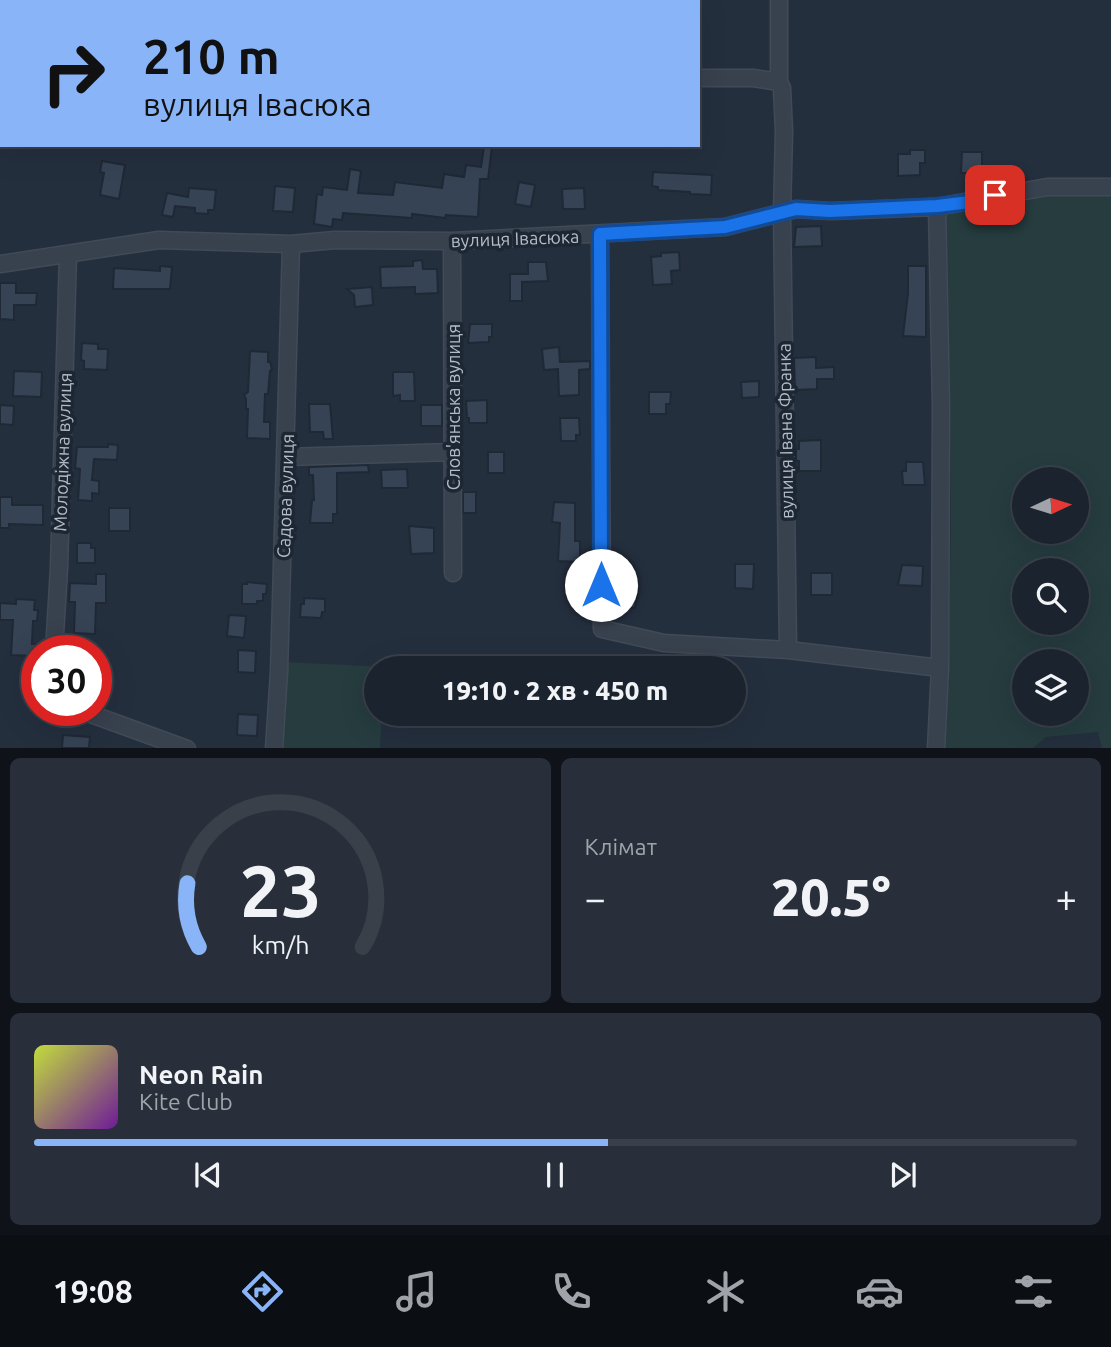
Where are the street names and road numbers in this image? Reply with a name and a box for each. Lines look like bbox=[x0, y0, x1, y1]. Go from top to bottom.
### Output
street label: вулиця Івасюка bbox=[450, 226, 580, 250]
street label: Слов'янська вулиця bbox=[443, 324, 463, 490]
street label: вулиця Івана Франка bbox=[773, 343, 797, 519]
street label: Молодіжна вулиця bbox=[49, 372, 75, 532]
street label: Садова вулиця bbox=[273, 434, 297, 558]

